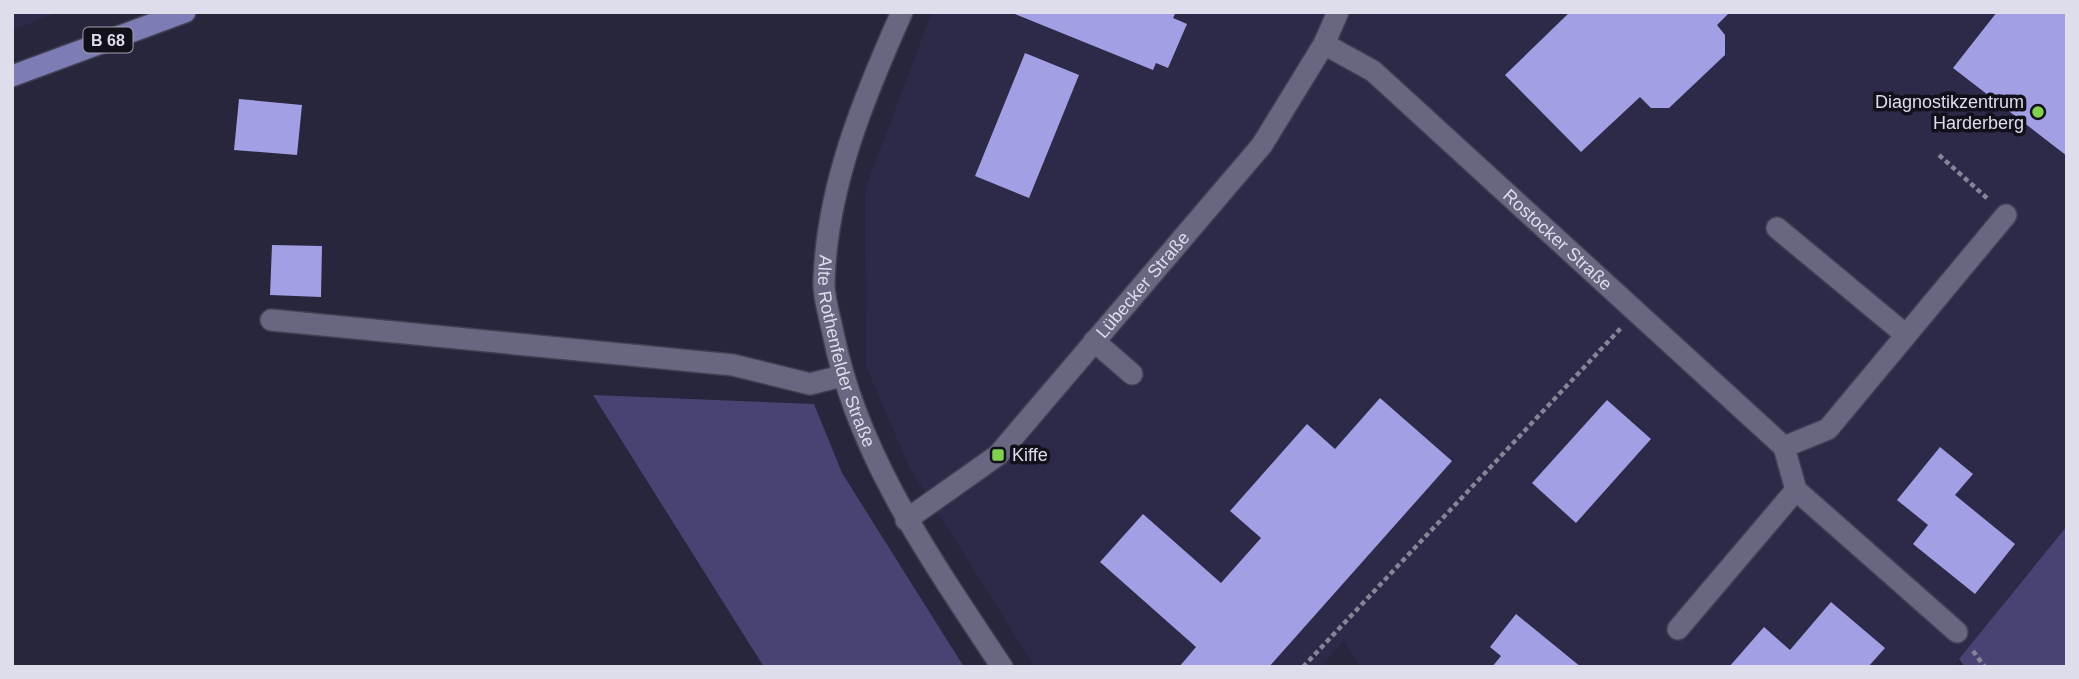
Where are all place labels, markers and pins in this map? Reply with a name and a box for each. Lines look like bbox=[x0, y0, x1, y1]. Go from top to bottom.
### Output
place label: Diagnostikzentrum Harderberg bbox=[1875, 92, 2024, 133]
marker: Diagnostikzentrum Harderberg bbox=[2030, 104, 2046, 120]
place label: Kiffe bbox=[1012, 445, 1048, 465]
marker: Kiffe bbox=[990, 447, 1006, 463]

